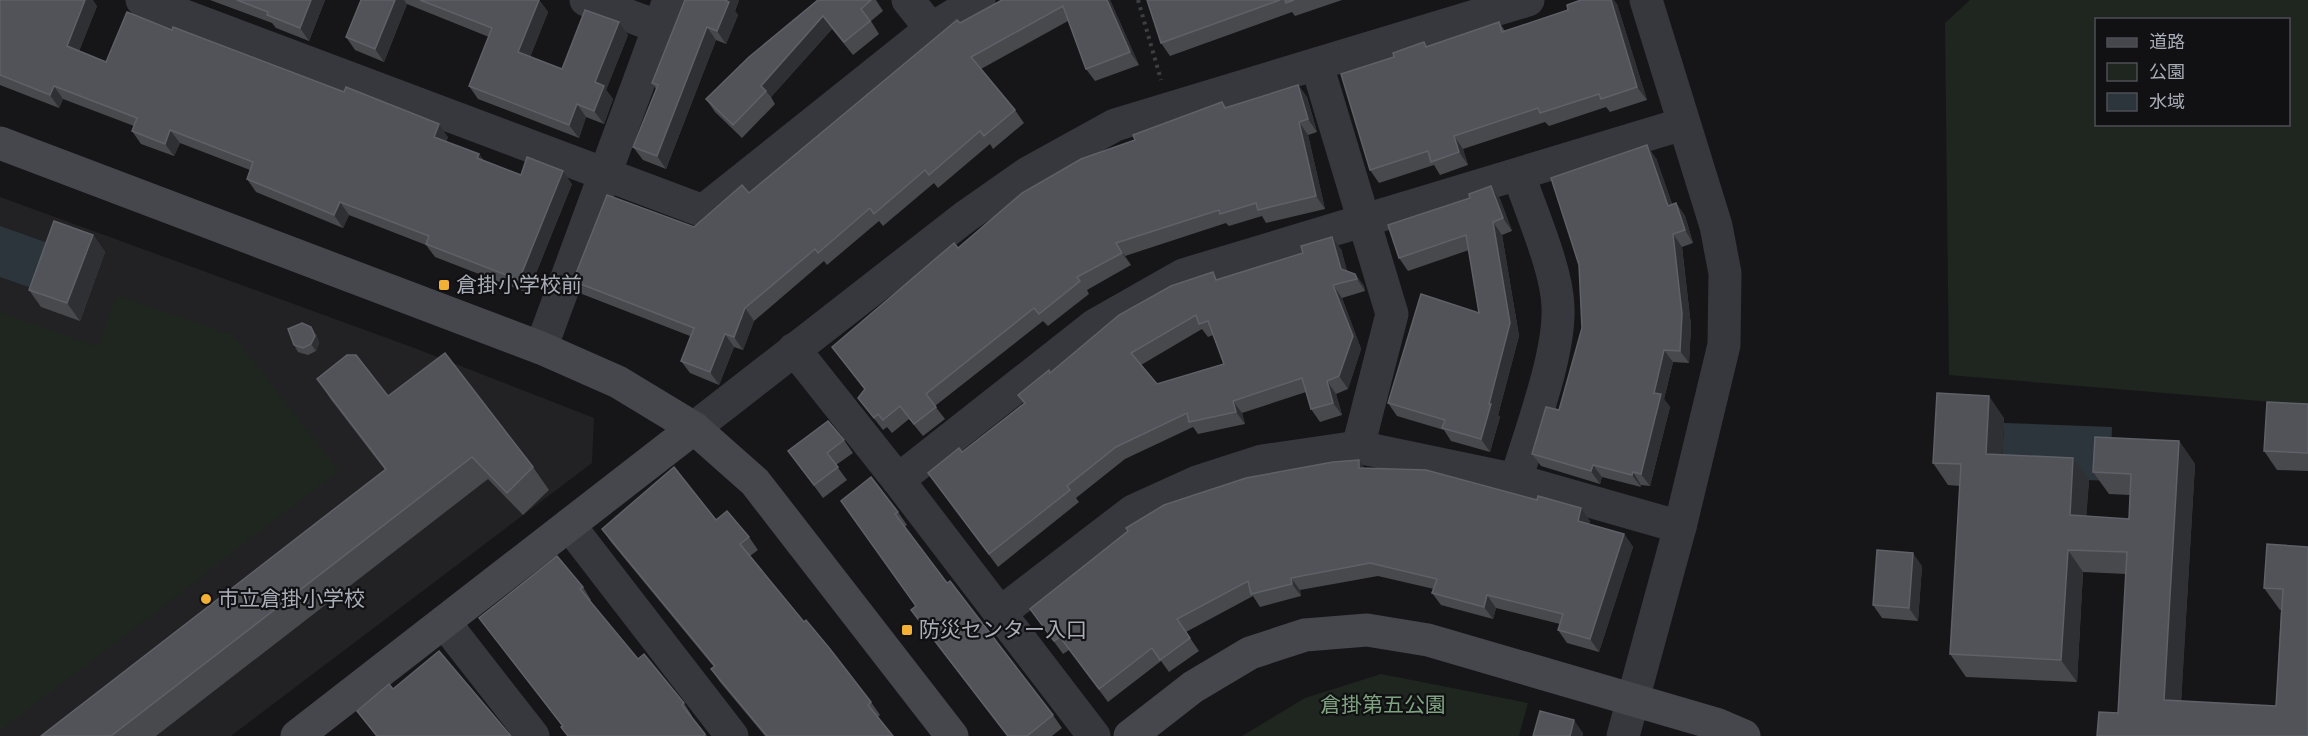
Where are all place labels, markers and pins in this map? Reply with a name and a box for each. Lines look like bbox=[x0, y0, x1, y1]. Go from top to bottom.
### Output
place label: 倉掛小学校前 bbox=[456, 271, 582, 297]
marker: 倉掛小学校前 bbox=[437, 278, 451, 292]
place label: 市立倉掛小学校 bbox=[218, 585, 365, 611]
marker: 市立倉掛小学校 bbox=[199, 592, 213, 606]
place label: 防災センター入口 bbox=[919, 616, 1087, 642]
marker: 防災センター入口 bbox=[900, 623, 914, 637]

